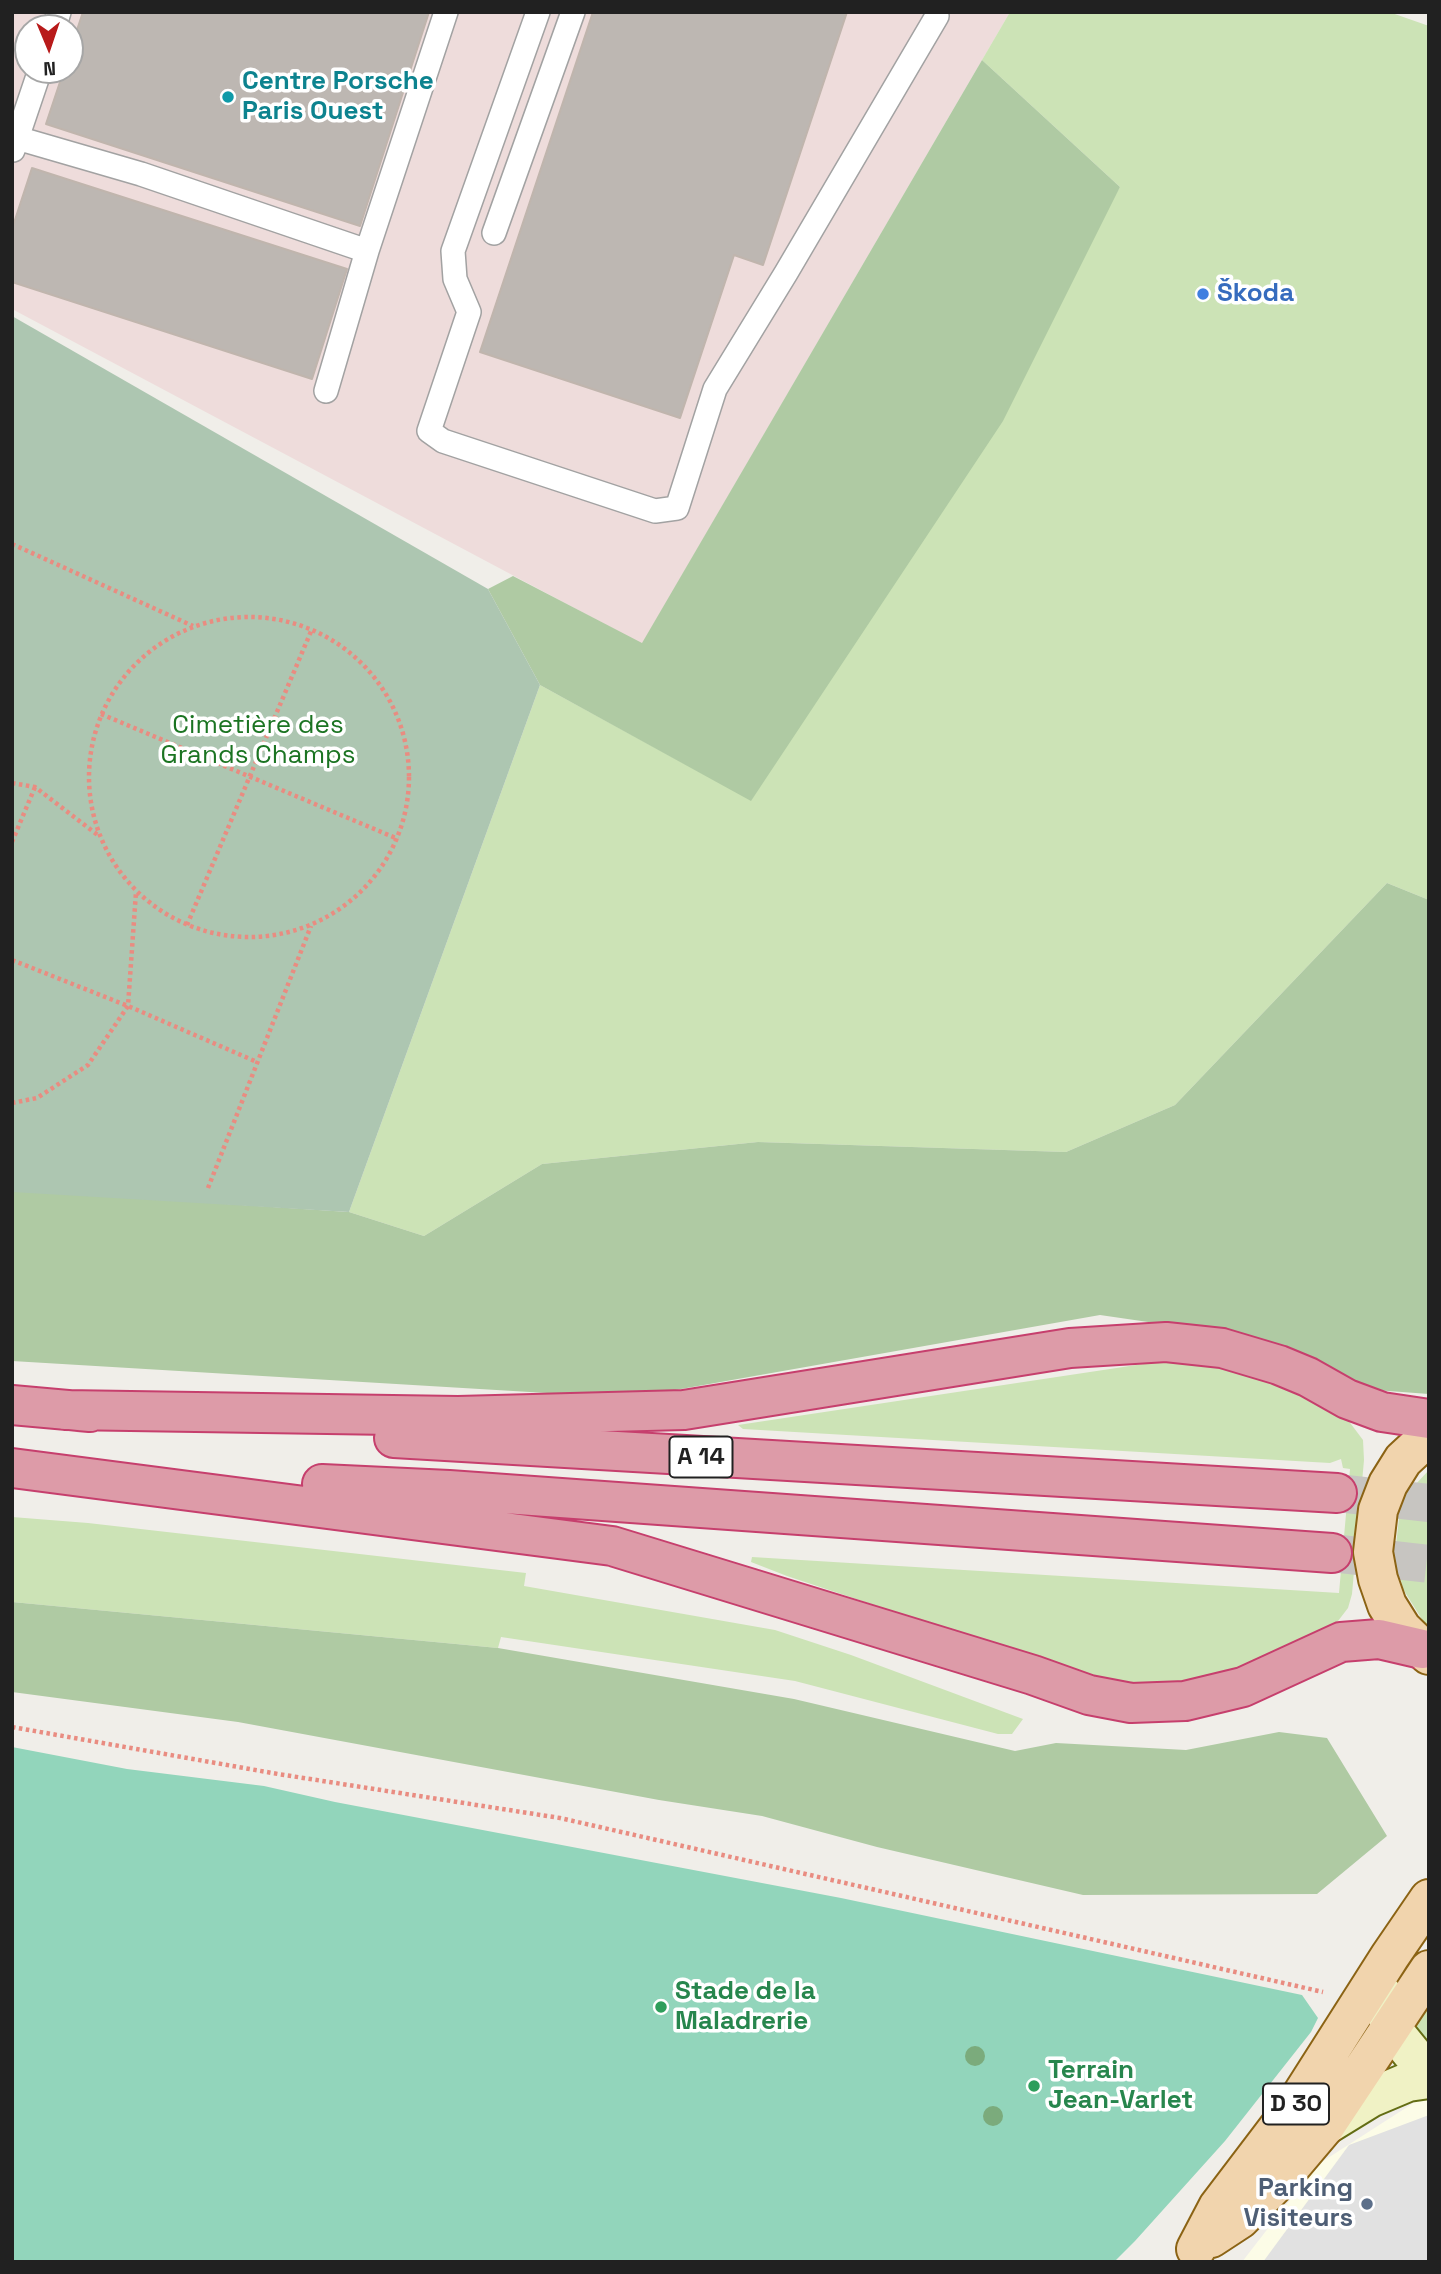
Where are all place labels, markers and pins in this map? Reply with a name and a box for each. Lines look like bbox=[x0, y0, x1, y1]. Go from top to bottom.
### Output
place label: Centre Porsche Paris Ouest bbox=[242, 66, 434, 128]
marker: Centre Porsche Paris Ouest bbox=[220, 89, 236, 105]
place label: Škoda bbox=[1217, 278, 1294, 310]
marker: Škoda bbox=[1195, 286, 1211, 302]
place label: Stade de la Maladrerie bbox=[675, 1976, 816, 2038]
marker: Stade de la Maladrerie bbox=[653, 1999, 669, 2015]
place label: Terrain Jean-Varlet bbox=[1048, 2055, 1193, 2116]
marker: Terrain Jean-Varlet bbox=[1026, 2078, 1042, 2094]
place label: Parking Visiteurs bbox=[1243, 2173, 1353, 2234]
marker: Parking Visiteurs bbox=[1359, 2196, 1375, 2212]

